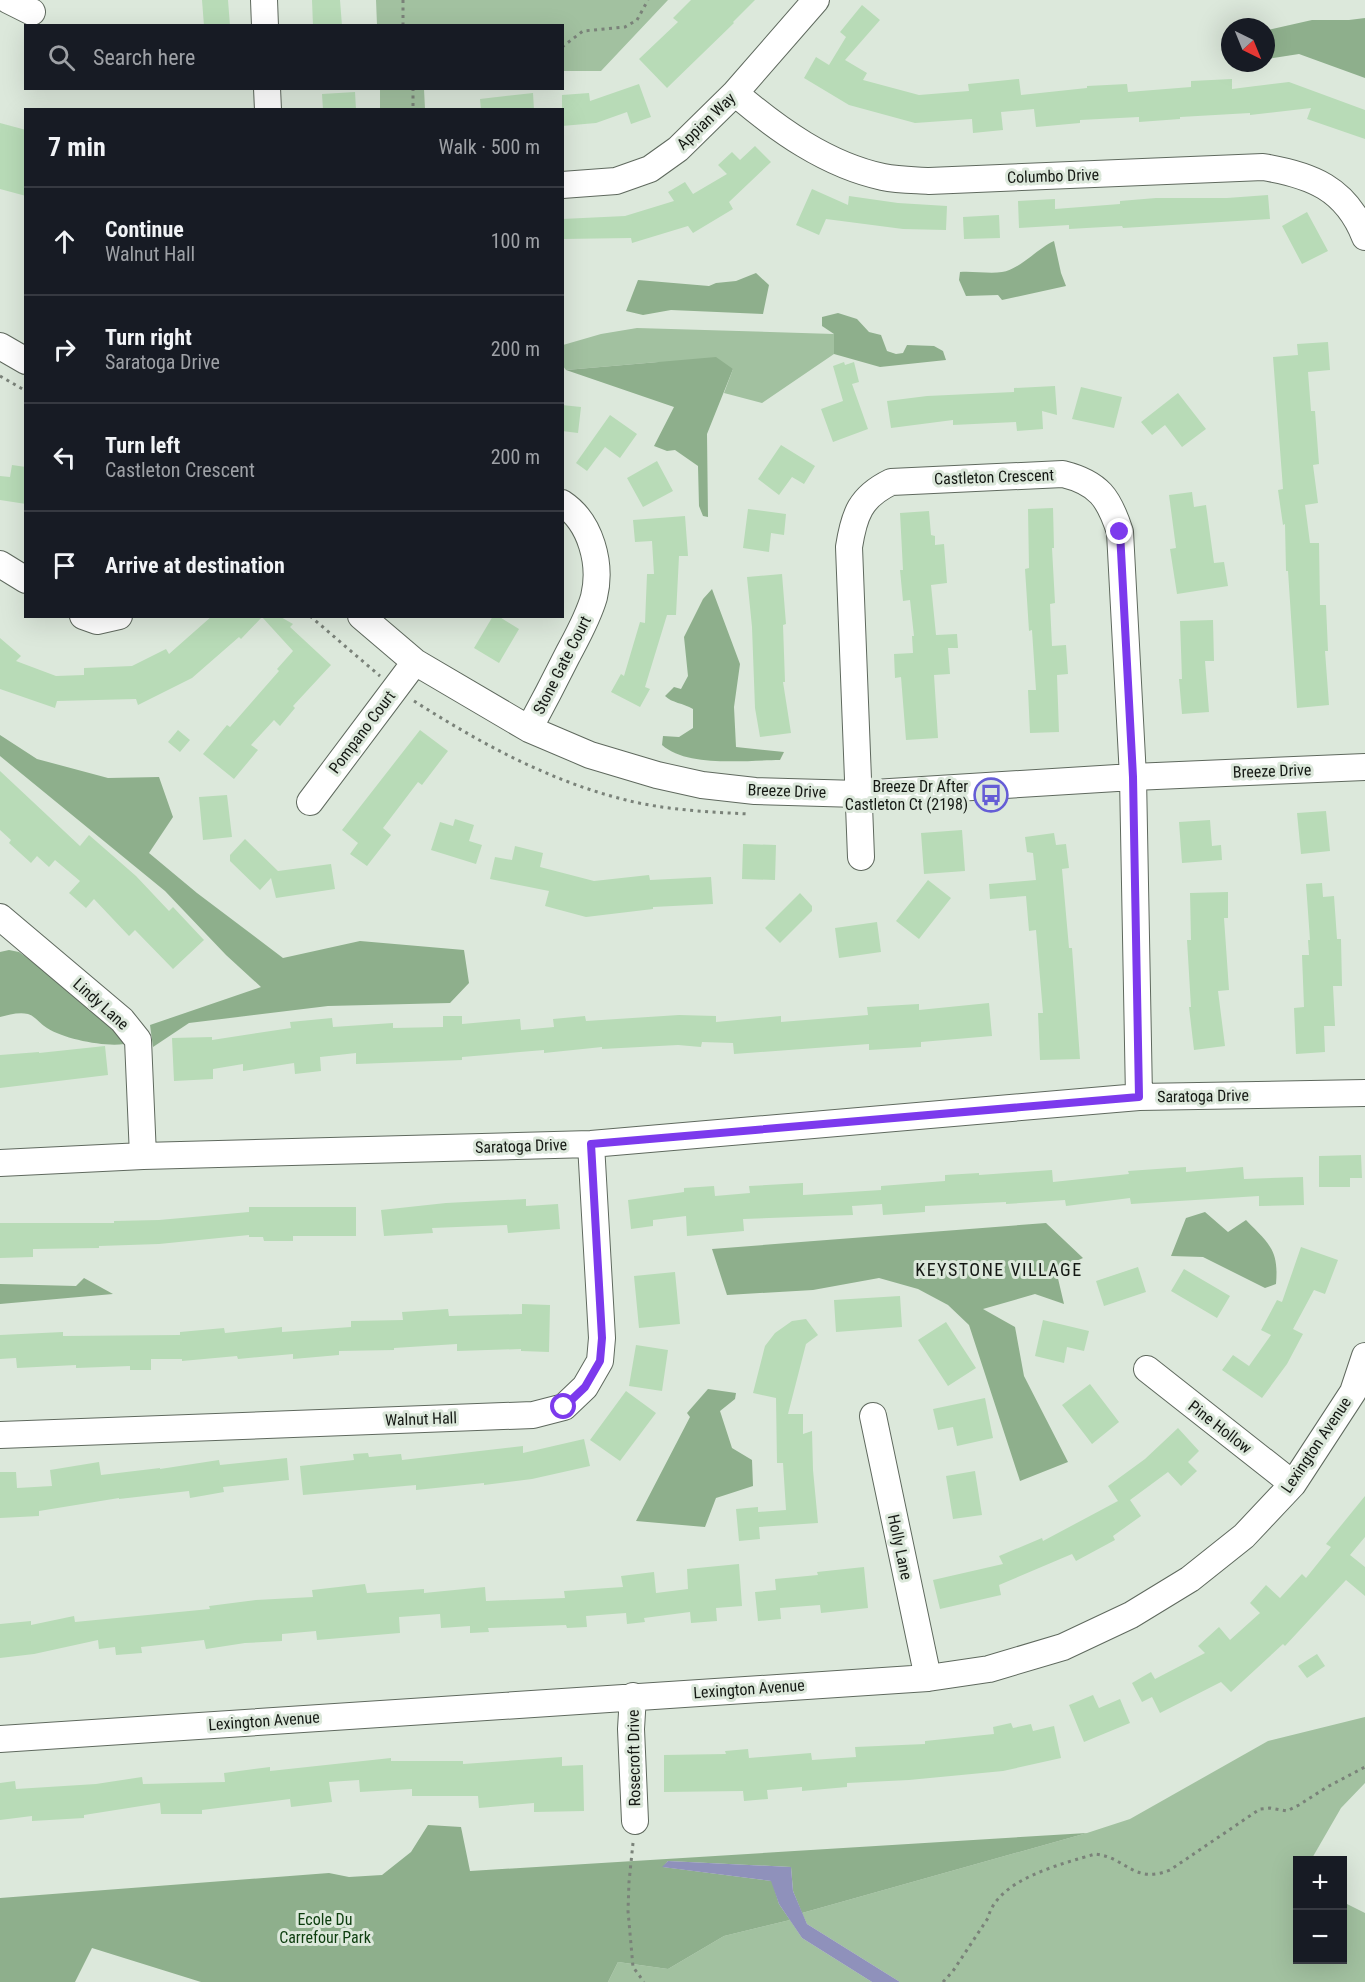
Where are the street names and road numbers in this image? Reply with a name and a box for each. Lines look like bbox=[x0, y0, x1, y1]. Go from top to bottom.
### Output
street label: Appian Way bbox=[673, 88, 739, 154]
street label: Columbo Drive bbox=[1007, 165, 1099, 187]
street label: Castleton Crescent bbox=[934, 465, 1055, 489]
street label: Stone Gate Court bbox=[529, 612, 595, 717]
street label: Pompano Court bbox=[325, 687, 399, 777]
street label: Breeze Drive bbox=[1232, 760, 1312, 782]
street label: Breeze Drive bbox=[747, 780, 827, 802]
street label: Lindy Lane bbox=[69, 974, 133, 1034]
street label: Saratoga Drive bbox=[1157, 1086, 1249, 1106]
street label: Saratoga Drive bbox=[475, 1135, 567, 1157]
street label: Lexington Avenue bbox=[1277, 1393, 1355, 1497]
street label: Pine Hollow bbox=[1185, 1396, 1255, 1458]
street label: Walnut Hall bbox=[385, 1408, 457, 1430]
street label: Holly Lane bbox=[884, 1513, 916, 1581]
street label: Lexington Avenue bbox=[693, 1676, 805, 1702]
street label: Lexington Avenue bbox=[208, 1708, 320, 1734]
street label: Rosecroft Drive bbox=[624, 1709, 644, 1807]

